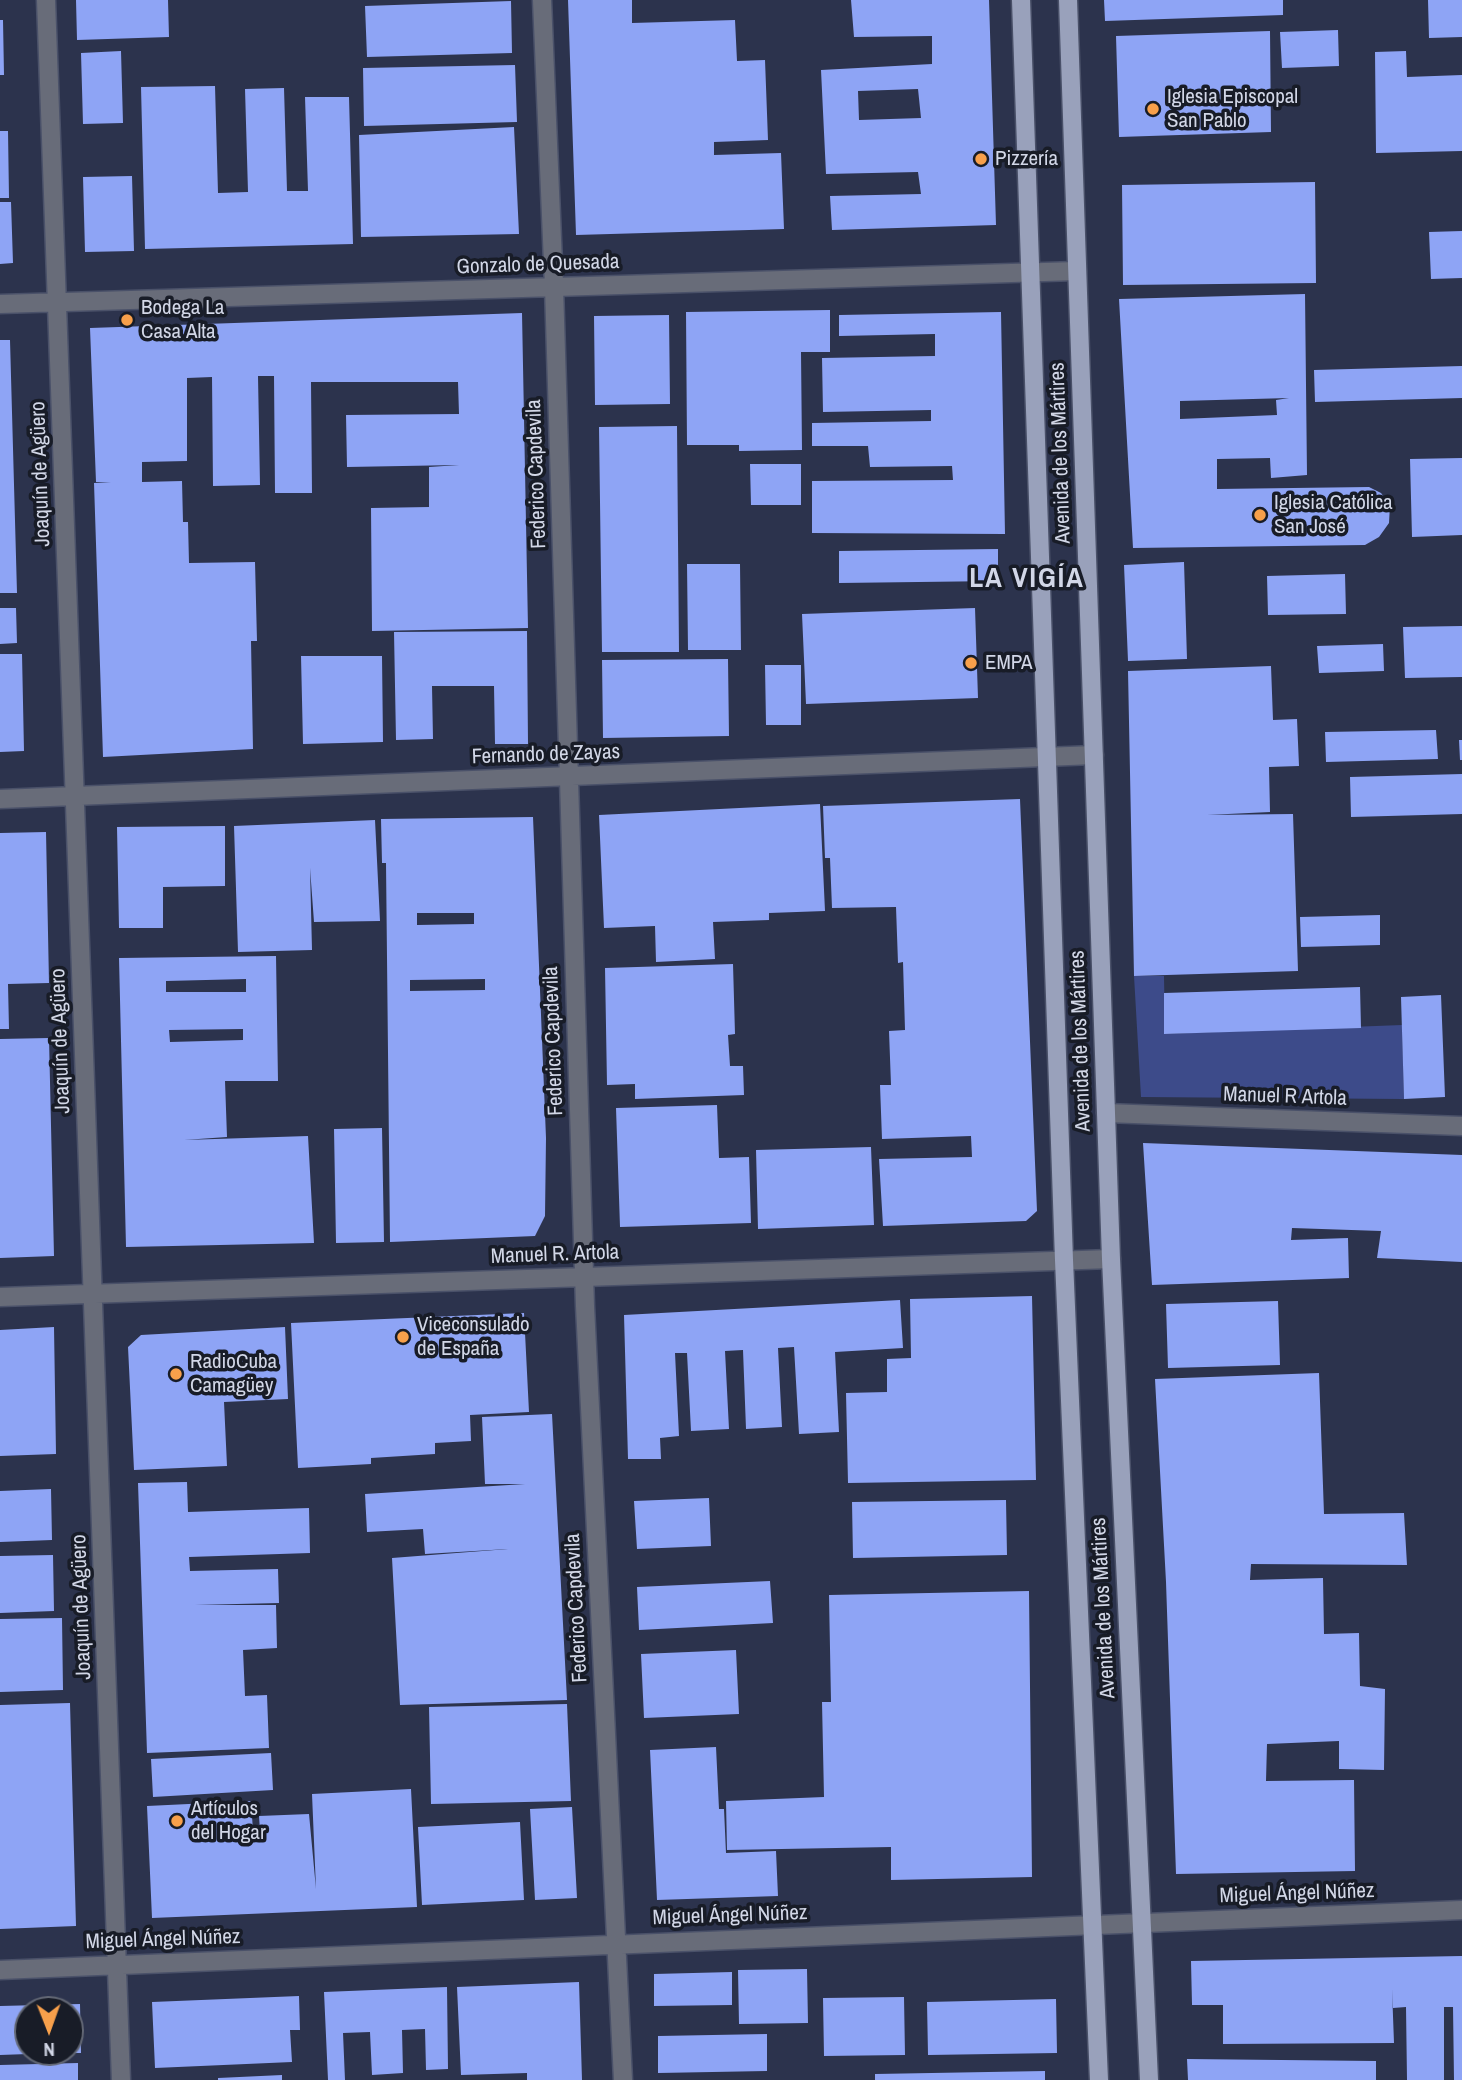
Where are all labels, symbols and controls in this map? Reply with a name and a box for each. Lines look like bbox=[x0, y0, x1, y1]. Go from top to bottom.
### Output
place label: Iglesia Episcopal San Pablo bbox=[1167, 84, 1298, 134]
marker: Iglesia Episcopal San Pablo bbox=[1145, 101, 1161, 117]
place label: Pizzería bbox=[995, 146, 1058, 172]
marker: Pizzería bbox=[973, 151, 989, 167]
street label: Gonzalo de Quesada bbox=[456, 250, 620, 280]
place label: Bodega La Casa Alta bbox=[141, 295, 224, 345]
marker: Bodega La Casa Alta bbox=[119, 312, 135, 328]
street label: Avenida de los Mártires bbox=[1045, 362, 1077, 544]
street label: Federico Capdevila bbox=[522, 399, 552, 549]
street label: Joaquín de Agüero bbox=[26, 401, 56, 547]
place label: Iglesia Católica San José bbox=[1274, 490, 1393, 540]
marker: Iglesia Católica San José bbox=[1252, 507, 1268, 523]
district label: LA VIGÍA bbox=[970, 562, 1084, 596]
place label: EMPA bbox=[985, 650, 1033, 676]
marker: EMPA bbox=[963, 655, 979, 671]
street label: Fernando de Zayas bbox=[471, 740, 621, 770]
street label: Avenida de los Mártires bbox=[1065, 950, 1097, 1132]
street label: Federico Capdevila bbox=[539, 966, 569, 1116]
street label: Joaquín de Agüero bbox=[46, 968, 76, 1114]
street label: Manuel R Artola bbox=[1223, 1082, 1347, 1112]
street label: Manuel R. Artola bbox=[490, 1240, 620, 1270]
place label: Viceconsulado de España bbox=[417, 1312, 530, 1362]
marker: Viceconsulado de España bbox=[395, 1329, 411, 1345]
place label: RadioCuba Camagüey bbox=[190, 1349, 277, 1399]
marker: RadioCuba Camagüey bbox=[168, 1366, 184, 1382]
street label: Avenida de los Mártires bbox=[1087, 1517, 1121, 1699]
street label: Federico Capdevila bbox=[561, 1533, 593, 1683]
street label: Joaquín de Agüero bbox=[67, 1534, 97, 1680]
place label: Artículos del Hogar bbox=[191, 1796, 266, 1846]
marker: Artículos del Hogar bbox=[169, 1813, 185, 1829]
street label: Miguel Ángel Núñez bbox=[1219, 1879, 1375, 1909]
street label: Miguel Ángel Núñez bbox=[652, 1901, 808, 1931]
street label: Miguel Ángel Núñez bbox=[85, 1925, 241, 1955]
north arrow bbox=[14, 1996, 84, 2066]
text: N bbox=[43, 2037, 55, 2063]

